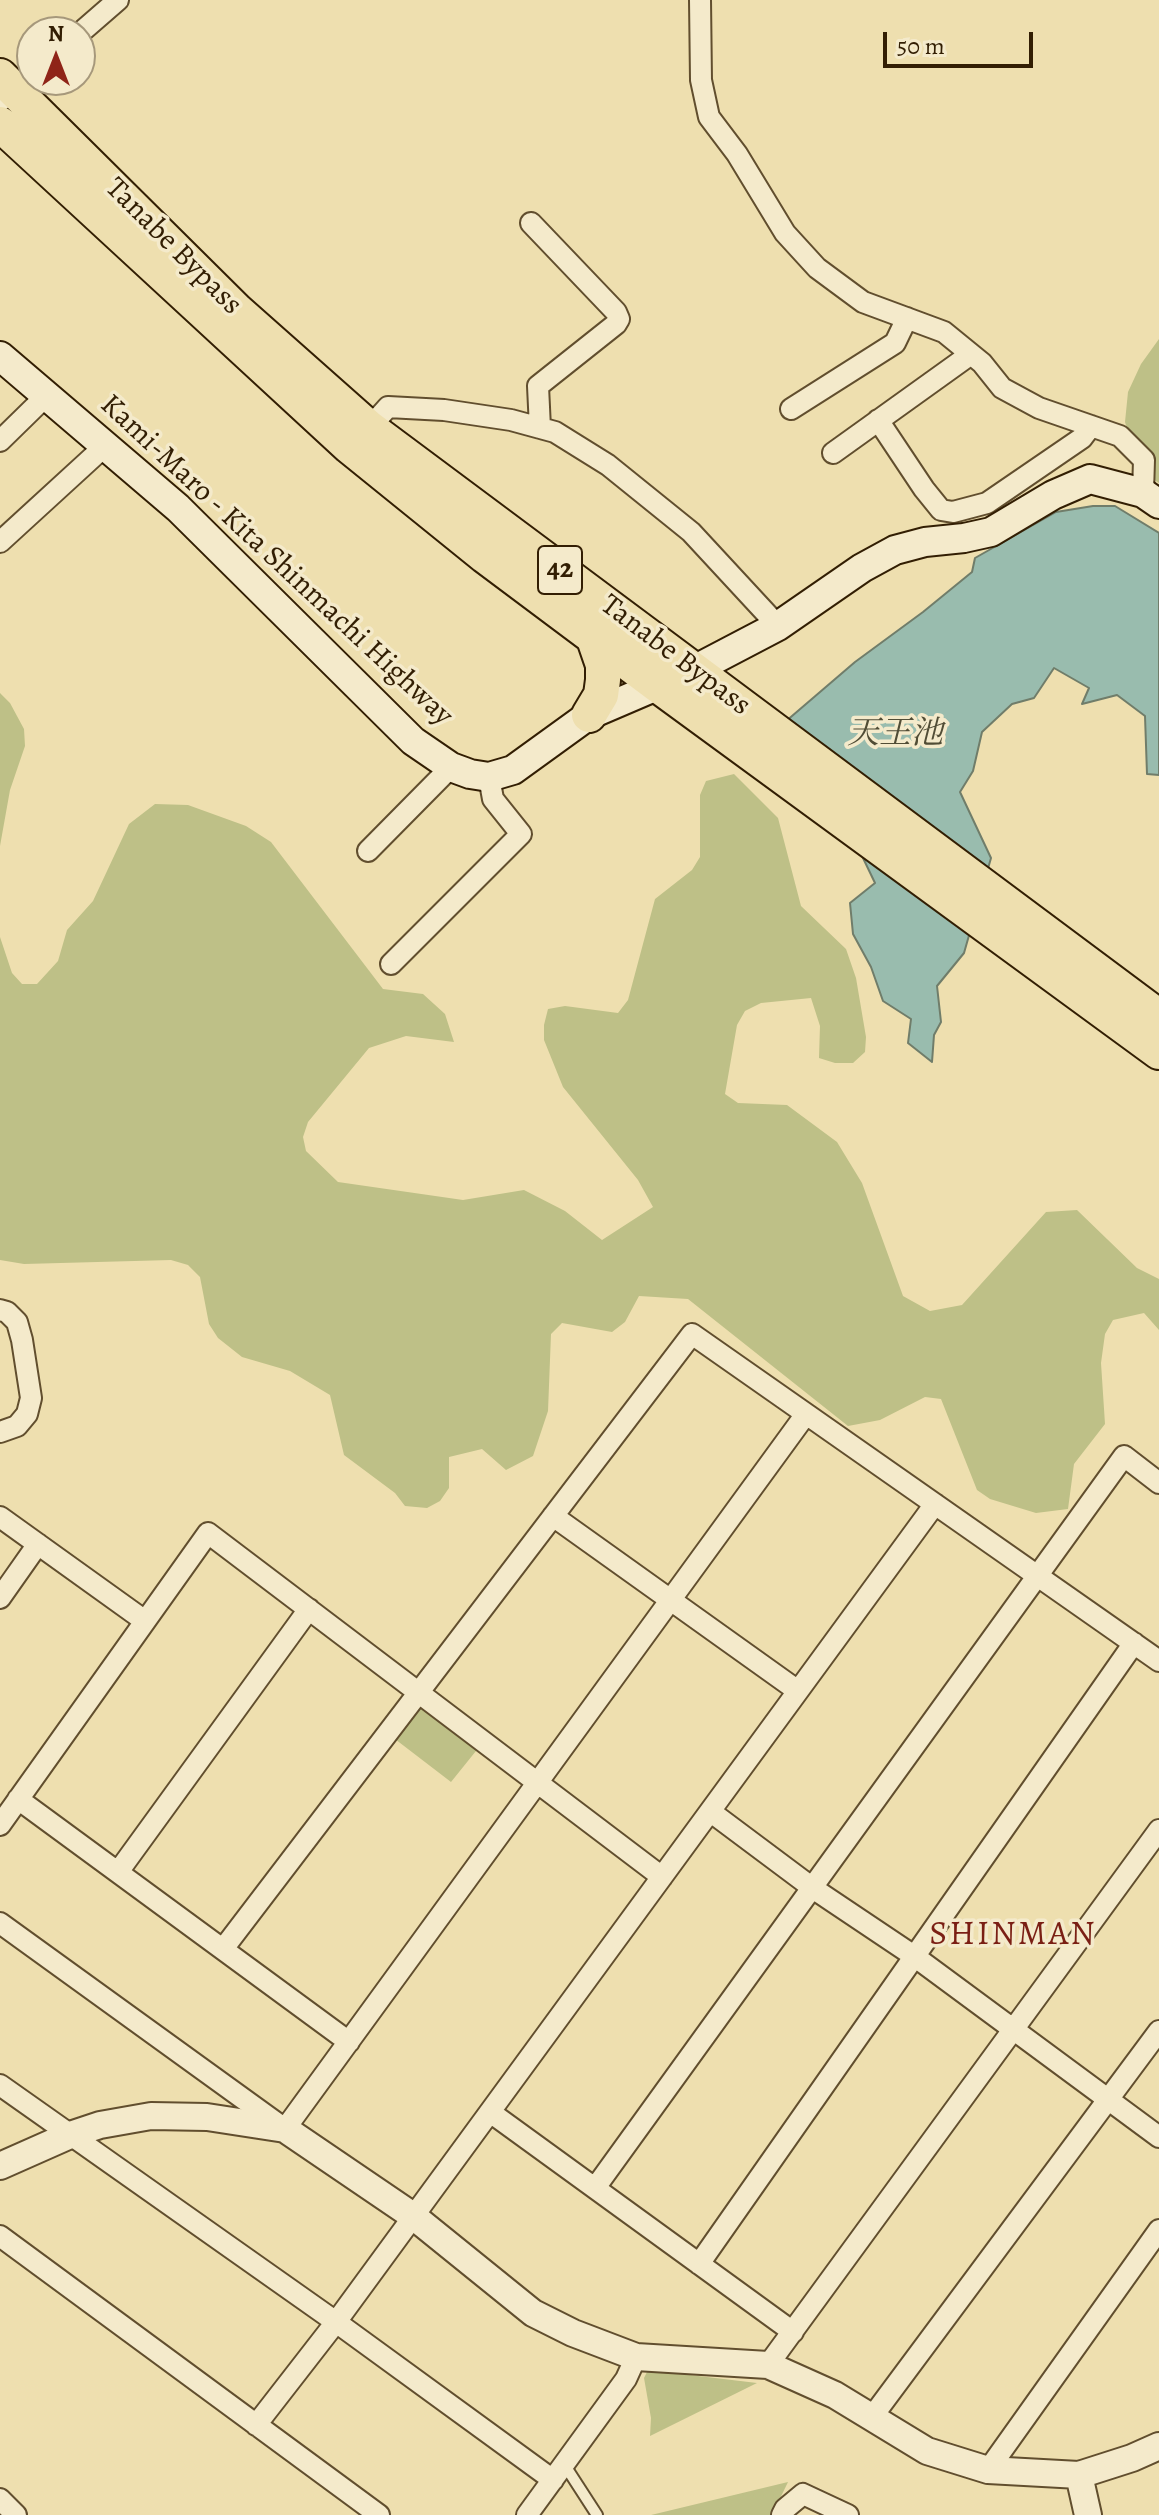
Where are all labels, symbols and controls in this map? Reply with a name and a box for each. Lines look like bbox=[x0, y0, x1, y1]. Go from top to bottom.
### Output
north arrow bbox=[16, 16, 96, 96]
scale bar bbox=[887, 16, 1037, 66]
text: N bbox=[48, 19, 64, 49]
text: 50 m bbox=[897, 30, 945, 62]
street label: Tanabe Bypass bbox=[97, 171, 249, 323]
street label: Kami-Maro - Kita Shinmachi Highway bbox=[92, 388, 460, 734]
road number: 42 bbox=[538, 546, 582, 594]
street label: Tanabe Bypass bbox=[593, 588, 757, 724]
water label: 天王池 bbox=[847, 716, 943, 754]
district label: SHINMAN bbox=[929, 1916, 1097, 1956]

